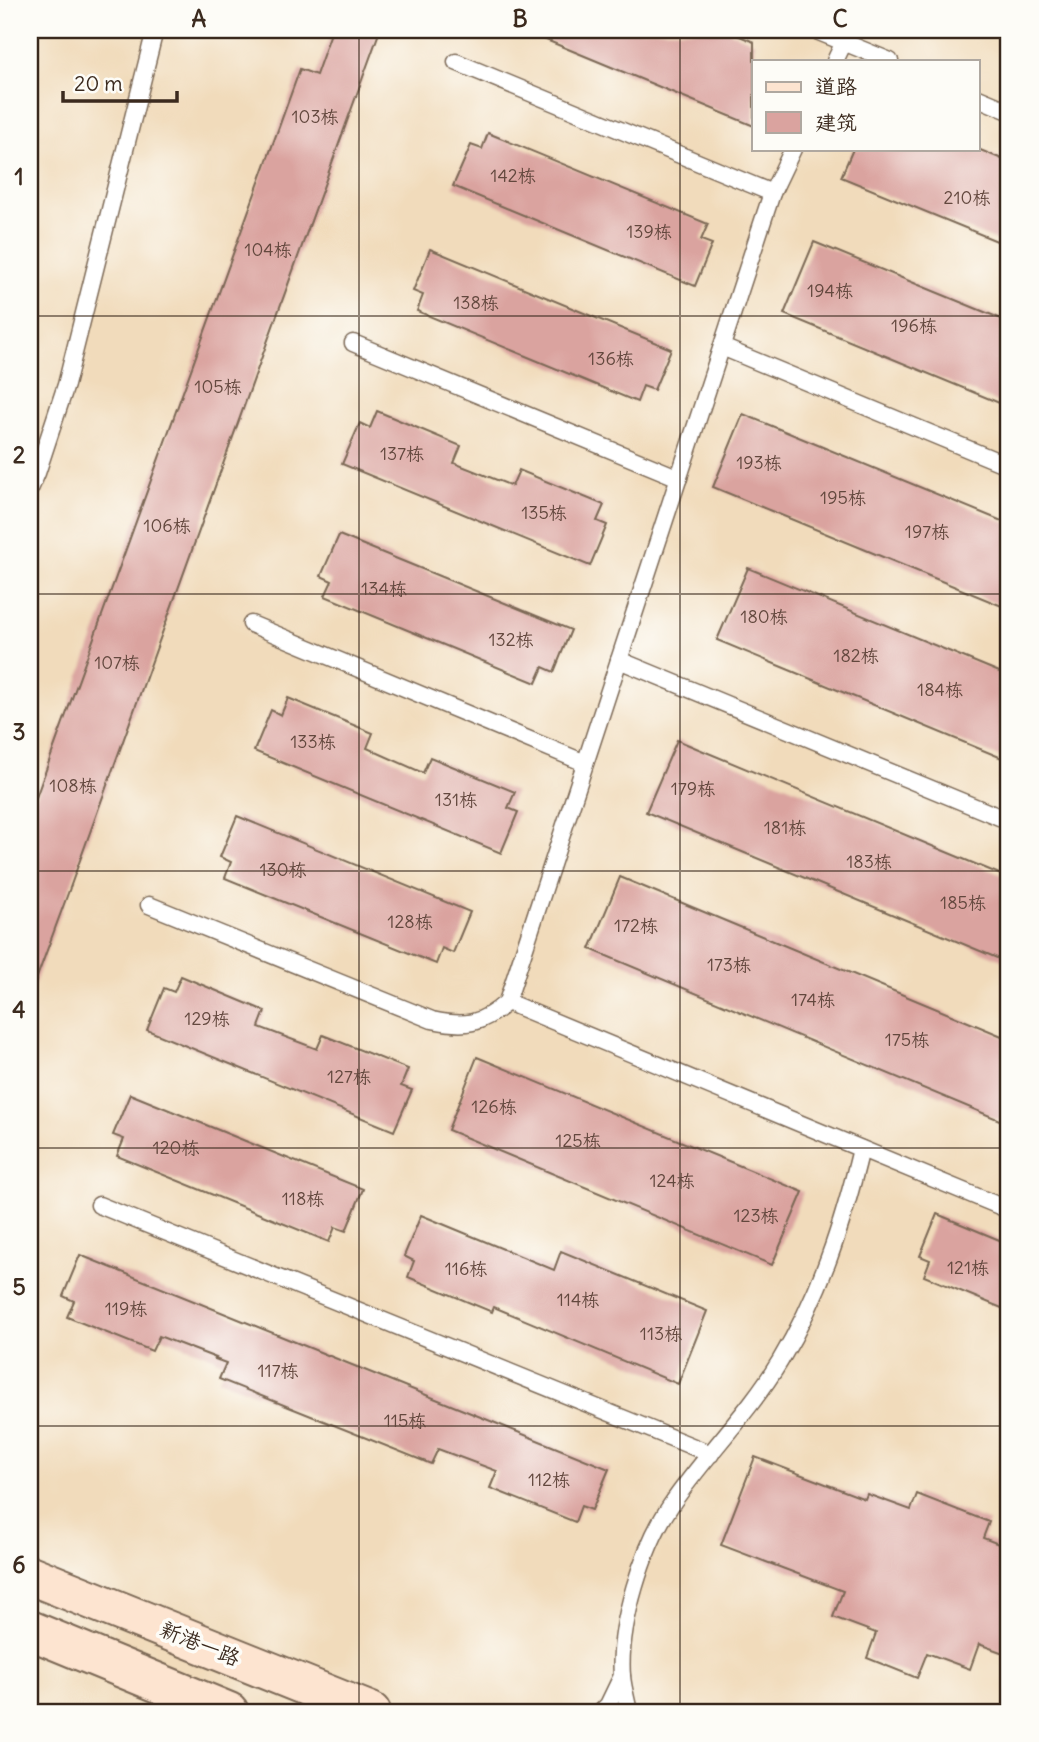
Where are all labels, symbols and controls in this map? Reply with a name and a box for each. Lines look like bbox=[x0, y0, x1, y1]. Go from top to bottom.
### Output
text: A bbox=[192, 4, 207, 33]
text: B bbox=[512, 4, 528, 33]
text: C bbox=[832, 4, 848, 33]
scale bar bbox=[63, 60, 177, 104]
legend bbox=[752, 60, 979, 150]
text: 20 m bbox=[74, 70, 123, 97]
text: 道路 bbox=[815, 73, 857, 100]
house number: 103栋 bbox=[291, 105, 339, 128]
text: 建筑 bbox=[815, 109, 857, 136]
text: 1 bbox=[14, 162, 24, 191]
house number: 142栋 bbox=[490, 164, 536, 187]
house number: 210栋 bbox=[944, 186, 990, 209]
house number: 139栋 bbox=[626, 220, 672, 243]
house number: 104栋 bbox=[244, 238, 292, 261]
house number: 194栋 bbox=[807, 279, 853, 302]
house number: 138栋 bbox=[453, 291, 499, 314]
house number: 196栋 bbox=[891, 314, 937, 337]
house number: 136栋 bbox=[588, 347, 634, 370]
house number: 105栋 bbox=[194, 375, 242, 398]
text: 2 bbox=[13, 440, 26, 469]
house number: 137栋 bbox=[380, 442, 424, 465]
house number: 193栋 bbox=[736, 451, 782, 474]
house number: 195栋 bbox=[820, 486, 866, 509]
house number: 135栋 bbox=[521, 501, 567, 524]
house number: 106栋 bbox=[143, 514, 191, 537]
house number: 197栋 bbox=[905, 520, 949, 543]
house number: 134栋 bbox=[361, 577, 407, 600]
house number: 180栋 bbox=[740, 605, 788, 628]
house number: 132栋 bbox=[488, 628, 534, 651]
house number: 182栋 bbox=[833, 644, 879, 667]
house number: 107栋 bbox=[94, 651, 140, 674]
house number: 184栋 bbox=[917, 678, 963, 701]
text: 3 bbox=[12, 717, 26, 746]
house number: 133栋 bbox=[290, 730, 336, 753]
house number: 108栋 bbox=[49, 774, 97, 797]
house number: 179栋 bbox=[671, 777, 715, 800]
house number: 131栋 bbox=[435, 788, 477, 811]
house number: 181栋 bbox=[764, 816, 806, 839]
house number: 183栋 bbox=[846, 850, 892, 873]
house number: 130栋 bbox=[259, 858, 307, 881]
house number: 185栋 bbox=[940, 891, 986, 914]
house number: 128栋 bbox=[387, 910, 433, 933]
house number: 172栋 bbox=[614, 914, 658, 937]
house number: 173栋 bbox=[707, 953, 751, 976]
house number: 174栋 bbox=[791, 988, 835, 1011]
text: 4 bbox=[12, 995, 26, 1024]
house number: 129栋 bbox=[184, 1007, 230, 1030]
house number: 175栋 bbox=[885, 1028, 929, 1051]
house number: 127栋 bbox=[327, 1065, 371, 1088]
house number: 126栋 bbox=[471, 1095, 517, 1118]
house number: 125栋 bbox=[555, 1129, 601, 1152]
house number: 120栋 bbox=[153, 1136, 199, 1159]
house number: 124栋 bbox=[649, 1169, 695, 1192]
house number: 118栋 bbox=[282, 1187, 324, 1210]
house number: 123栋 bbox=[733, 1204, 779, 1227]
house number: 121栋 bbox=[947, 1256, 989, 1279]
house number: 116栋 bbox=[445, 1257, 487, 1280]
text: 5 bbox=[12, 1272, 26, 1301]
house number: 114栋 bbox=[557, 1288, 599, 1311]
house number: 119栋 bbox=[105, 1297, 147, 1320]
house number: 113栋 bbox=[640, 1322, 682, 1345]
house number: 117栋 bbox=[257, 1359, 299, 1382]
house number: 115栋 bbox=[384, 1409, 426, 1432]
house number: 112栋 bbox=[528, 1468, 570, 1491]
text: 6 bbox=[12, 1550, 26, 1579]
street label: 新港一路 bbox=[156, 1615, 244, 1672]

